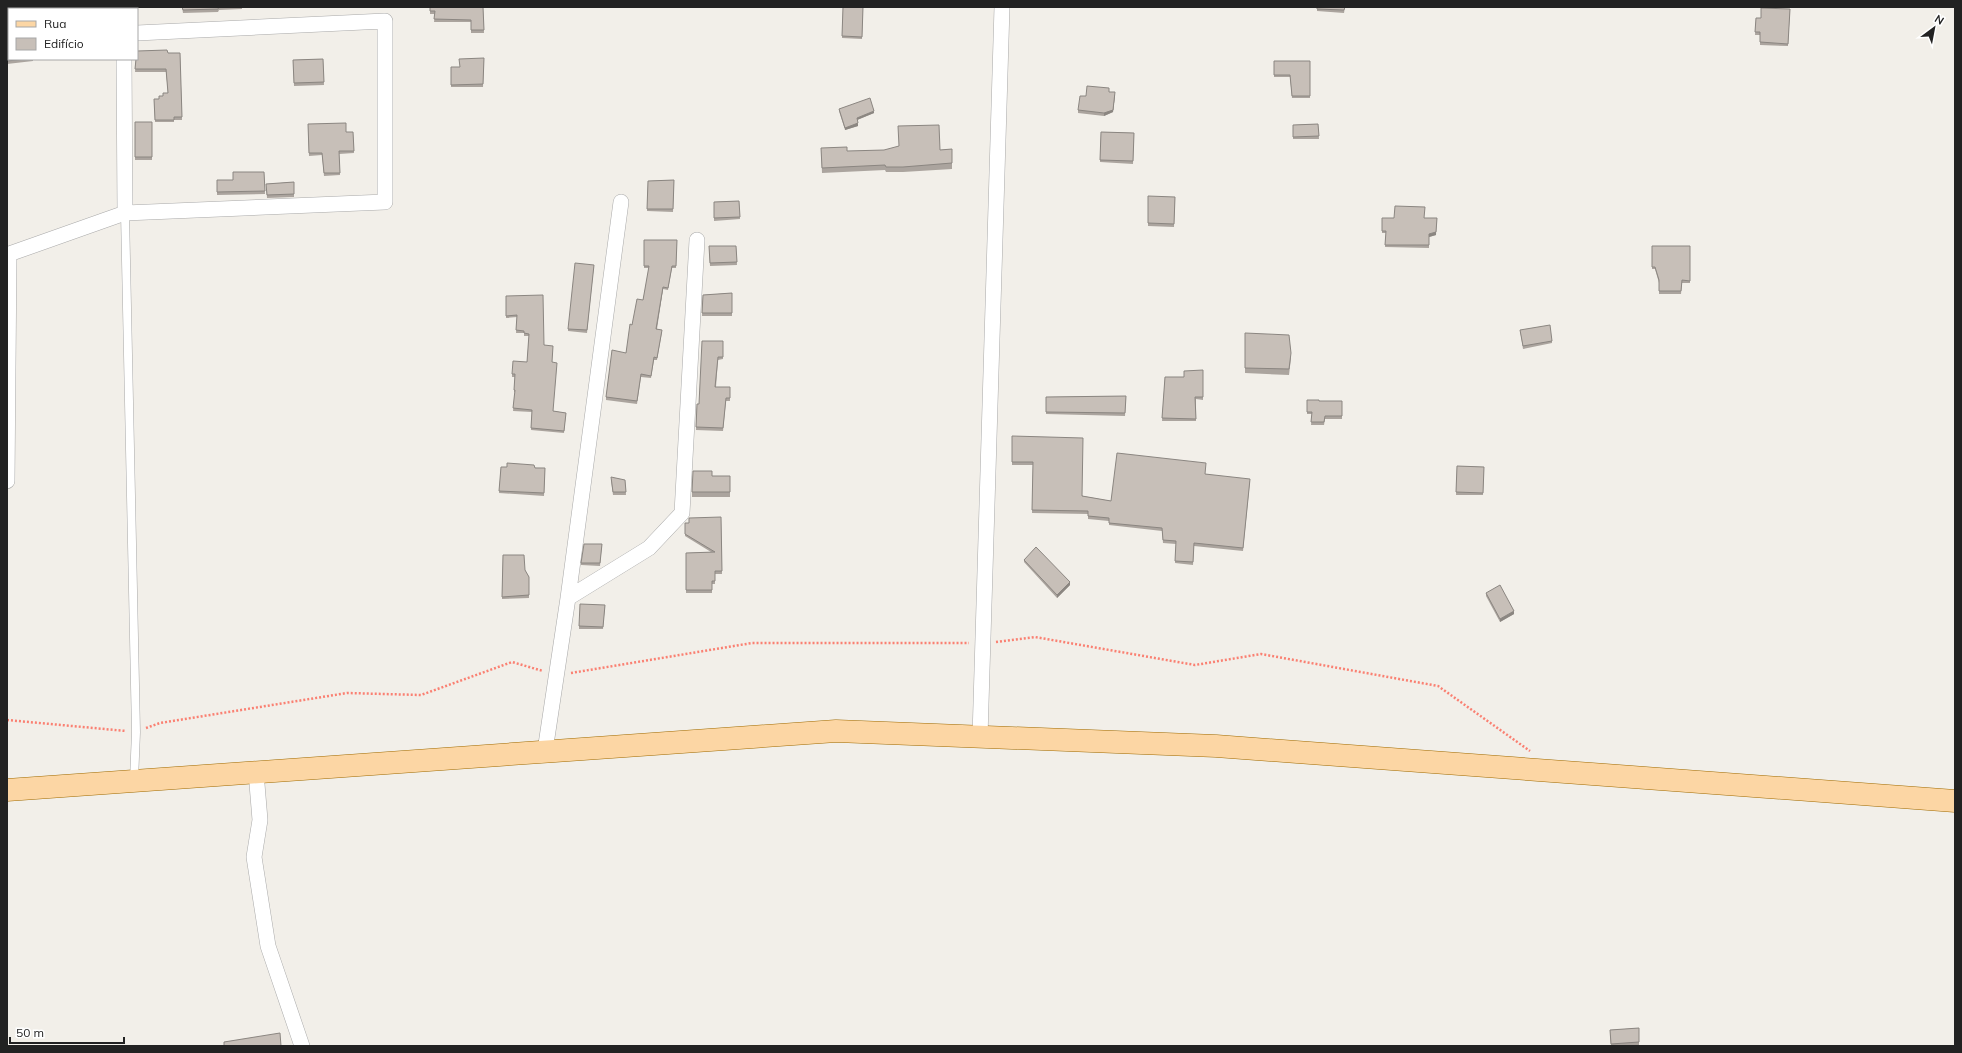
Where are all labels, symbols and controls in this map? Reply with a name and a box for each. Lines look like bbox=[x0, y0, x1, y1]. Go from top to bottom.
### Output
legend bbox=[8, 8, 138, 60]
north arrow bbox=[1914, 8, 1954, 48]
text: N bbox=[1932, 11, 1947, 28]
text: Rua bbox=[44, 16, 66, 31]
text: Edifício bbox=[44, 36, 84, 51]
scale bar bbox=[10, 1019, 124, 1045]
text: 50 m bbox=[16, 1025, 44, 1040]

